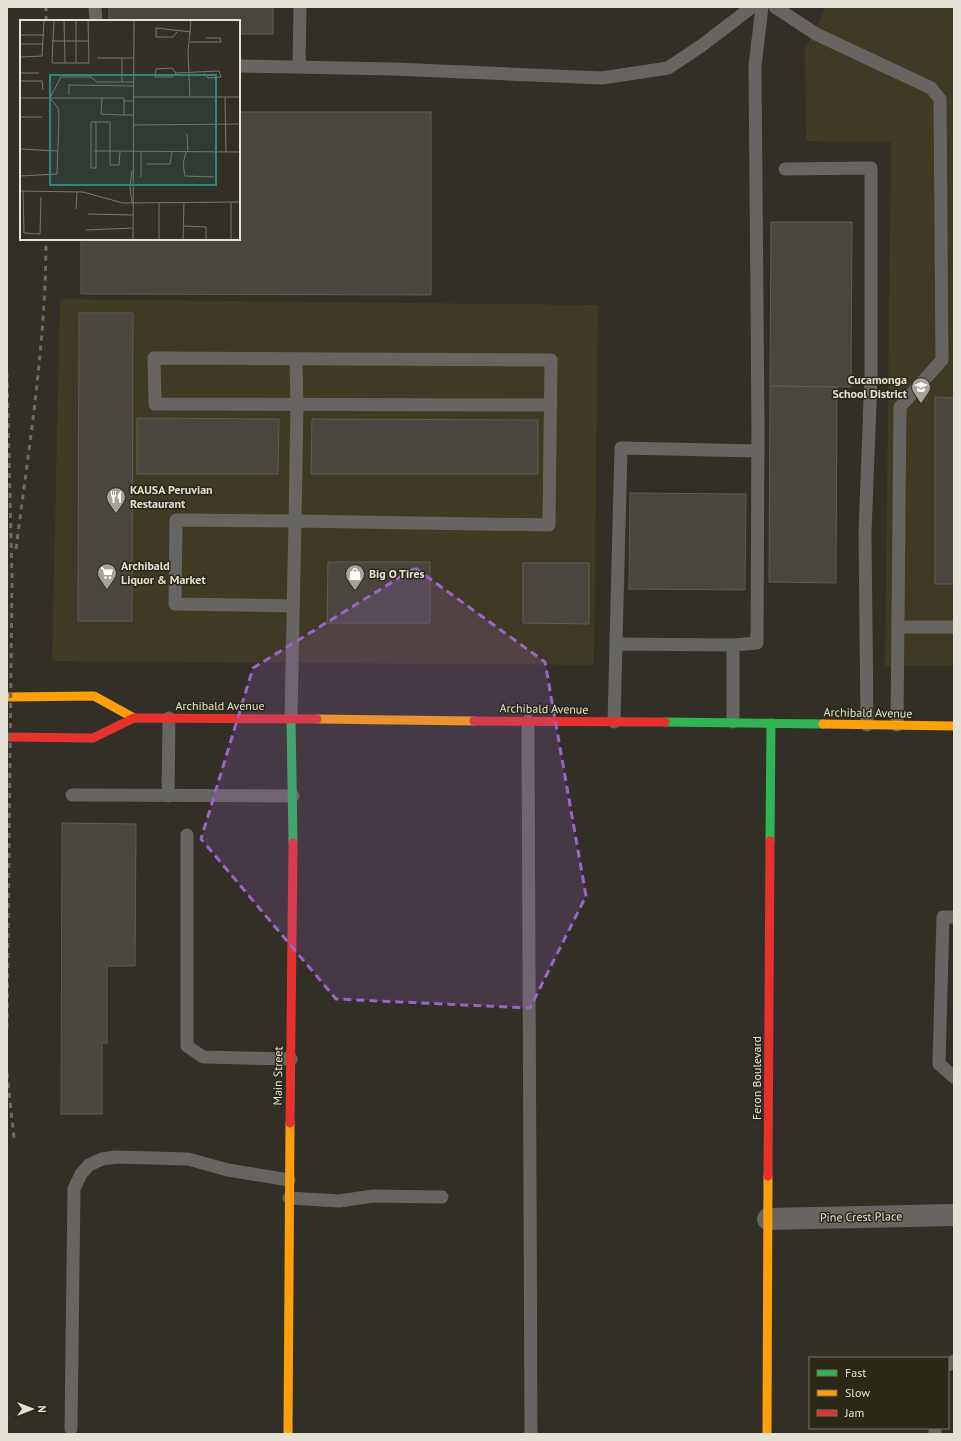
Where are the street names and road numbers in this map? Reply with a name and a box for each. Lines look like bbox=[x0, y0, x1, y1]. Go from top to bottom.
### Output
street label: Archibald Avenue bbox=[176, 698, 264, 713]
street label: Archibald Avenue bbox=[499, 700, 589, 717]
street label: Archibald Avenue bbox=[823, 704, 913, 721]
street label: Feron Boulevard bbox=[749, 1036, 764, 1120]
street label: Main Street bbox=[269, 1046, 286, 1106]
street label: Pine Crest Place bbox=[820, 1208, 902, 1225]

